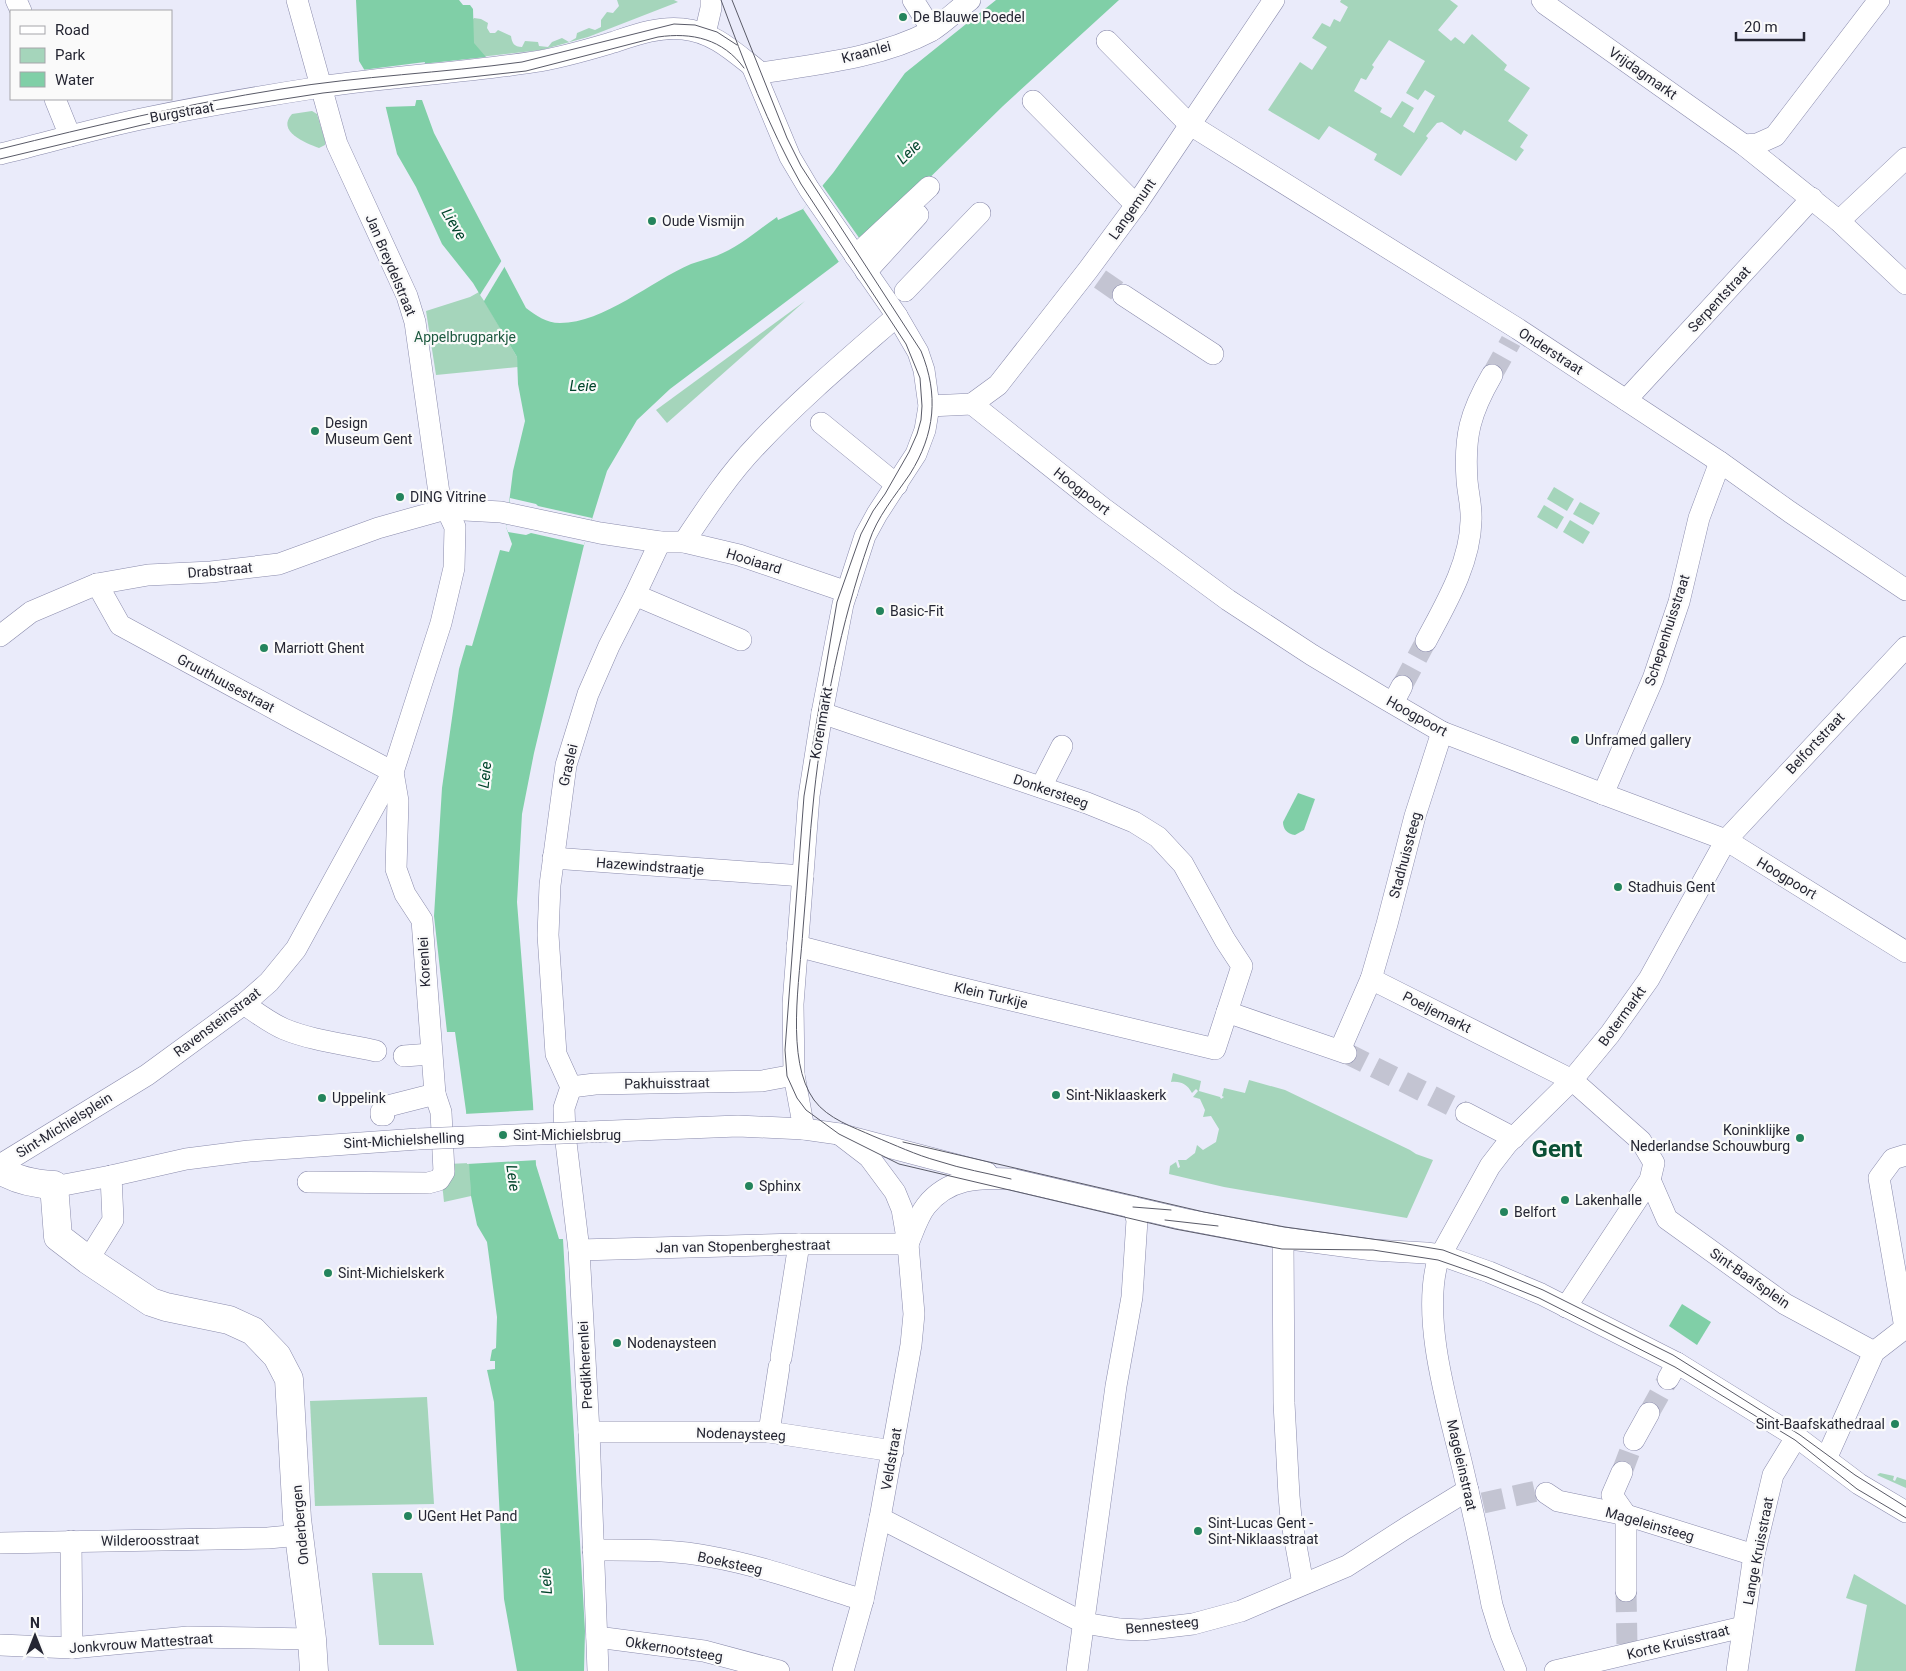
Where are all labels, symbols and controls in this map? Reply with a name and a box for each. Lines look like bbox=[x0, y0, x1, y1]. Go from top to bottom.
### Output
place label: De Blauwe Poedel bbox=[913, 9, 1025, 25]
legend bbox=[10, 10, 172, 100]
scale bar bbox=[1736, 10, 1804, 42]
marker: De Blauwe Poedel bbox=[897, 11, 909, 23]
text: 20 m bbox=[1744, 18, 1778, 36]
text: Road bbox=[55, 21, 89, 39]
street label: Kraanlei bbox=[840, 38, 892, 66]
street label: Vrijdagmarkt bbox=[1606, 44, 1681, 103]
text: Park bbox=[55, 46, 86, 64]
text: Water bbox=[55, 71, 94, 89]
street label: Burgstraat bbox=[149, 98, 216, 126]
water label: Leie bbox=[893, 136, 925, 168]
street label: Langemunt bbox=[1105, 175, 1159, 242]
water label: Lieve bbox=[438, 205, 471, 243]
street label: Jan Breydelstraat bbox=[362, 212, 420, 318]
place label: Oude Vismijn bbox=[662, 213, 744, 229]
marker: Oude Vismijn bbox=[646, 215, 658, 227]
street label: Serpentstraat bbox=[1684, 262, 1754, 335]
street label: Onderstraat bbox=[1516, 324, 1587, 378]
park label: Appelbrugparkje bbox=[414, 329, 516, 345]
water label: Leie bbox=[570, 377, 597, 395]
place label: Design Museum Gent bbox=[325, 415, 413, 447]
marker: Design Museum Gent bbox=[309, 425, 321, 437]
street label: Hoogpoort bbox=[1051, 464, 1114, 518]
place label: DING Vitrine bbox=[410, 489, 486, 505]
marker: DING Vitrine bbox=[394, 491, 406, 503]
street label: Hooiaard bbox=[724, 545, 784, 577]
street label: Drabstraat bbox=[187, 559, 254, 581]
street label: Schepenhuisstraat bbox=[1641, 572, 1693, 688]
place label: Basic-Fit bbox=[890, 603, 944, 619]
marker: Basic-Fit bbox=[874, 605, 886, 617]
place label: Marriott Ghent bbox=[274, 640, 365, 656]
marker: Marriott Ghent bbox=[258, 642, 270, 654]
street label: Gruuthuusestraat bbox=[174, 651, 278, 716]
street label: Korenmarkt bbox=[807, 685, 835, 760]
street label: Hoogpoort bbox=[1384, 693, 1451, 740]
street label: Belfortstraat bbox=[1782, 709, 1848, 777]
place label: Unframed gallery bbox=[1585, 732, 1691, 748]
marker: Unframed gallery bbox=[1569, 734, 1581, 746]
street label: Graslei bbox=[555, 742, 581, 788]
water label: Leie bbox=[475, 760, 495, 789]
street label: Donkersteeg bbox=[1011, 771, 1091, 811]
street label: Stadhuissteeg bbox=[1386, 810, 1424, 900]
street label: Hazewindstraatje bbox=[595, 854, 705, 878]
street label: Hoogpoort bbox=[1754, 854, 1820, 902]
place label: Stadhuis Gent bbox=[1628, 879, 1716, 895]
marker: Stadhuis Gent bbox=[1612, 881, 1624, 893]
street label: Korenlei bbox=[415, 936, 433, 988]
street label: Klein Turkije bbox=[952, 979, 1030, 1011]
street label: Botermarkt bbox=[1595, 983, 1649, 1049]
street label: Ravensteinstraat bbox=[170, 984, 264, 1060]
street label: Poeljemarkt bbox=[1400, 988, 1474, 1036]
street label: Pakhuisstraat bbox=[624, 1074, 710, 1092]
place label: Sint-Niklaaskerk bbox=[1066, 1087, 1167, 1103]
street label: Sint-Michielsplein bbox=[13, 1089, 115, 1161]
marker: Sint-Niklaaskerk bbox=[1050, 1089, 1062, 1101]
place label: Uppelink bbox=[332, 1090, 387, 1106]
marker: Uppelink bbox=[316, 1092, 328, 1104]
place label: Koninklijke Nederlandse Schouwburg bbox=[1630, 1122, 1790, 1154]
place label: Sint-Michielsbrug bbox=[513, 1127, 621, 1143]
street label: Sint-Michielshelling bbox=[343, 1129, 465, 1151]
marker: Sint-Michielsbrug bbox=[497, 1129, 509, 1141]
marker: Koninklijke Nederlandse Schouwburg bbox=[1794, 1132, 1806, 1144]
district label: Gent bbox=[1532, 1135, 1582, 1163]
water label: Leie bbox=[502, 1163, 524, 1193]
place label: Sphinx bbox=[759, 1178, 801, 1194]
marker: Sphinx bbox=[743, 1180, 755, 1192]
place label: Lakenhalle bbox=[1575, 1192, 1642, 1208]
marker: Lakenhalle bbox=[1559, 1194, 1571, 1206]
place label: Belfort bbox=[1514, 1204, 1556, 1220]
marker: Belfort bbox=[1498, 1206, 1510, 1218]
street label: Jan van Stopenberghestraat bbox=[655, 1236, 831, 1256]
street label: Sint-Baafsplein bbox=[1707, 1245, 1793, 1311]
place label: Sint-Michielskerk bbox=[338, 1265, 445, 1281]
marker: Sint-Michielskerk bbox=[322, 1267, 334, 1279]
street label: Predikherenlei bbox=[575, 1320, 595, 1410]
place label: Nodenaysteen bbox=[627, 1335, 717, 1351]
marker: Nodenaysteen bbox=[611, 1337, 623, 1349]
place label: Sint-Baafskathedraal bbox=[1756, 1416, 1885, 1432]
street label: Mageleinstraat bbox=[1444, 1418, 1480, 1513]
marker: Sint-Baafskathedraal bbox=[1889, 1418, 1901, 1430]
street label: Nodenaysteeg bbox=[696, 1424, 786, 1444]
street label: Veldstraat bbox=[878, 1426, 904, 1492]
street label: Onderbergen bbox=[289, 1484, 311, 1566]
street label: Lange Kruisstraat bbox=[1740, 1495, 1776, 1606]
street label: Mageleinsteeg bbox=[1604, 1504, 1696, 1544]
place label: UGent Het Pand bbox=[418, 1508, 517, 1524]
marker: UGent Het Pand bbox=[402, 1510, 414, 1522]
place label: Sint-Lucas Gent - Sint-Niklaasstraat bbox=[1208, 1515, 1319, 1547]
marker: Sint-Lucas Gent - Sint-Niklaasstraat bbox=[1192, 1525, 1204, 1537]
street label: Wilderoosstraat bbox=[101, 1531, 200, 1549]
street label: Boeksteeg bbox=[696, 1548, 764, 1578]
water label: Leie bbox=[536, 1567, 556, 1595]
north arrow bbox=[10, 1611, 60, 1661]
street label: Bennesteeg bbox=[1125, 1613, 1199, 1637]
text: N bbox=[30, 1615, 40, 1631]
street label: Korte Kruisstraat bbox=[1625, 1621, 1731, 1662]
street label: Jonkvrouw Mattestraat bbox=[69, 1630, 214, 1656]
street label: Okkernootsteeg bbox=[624, 1633, 724, 1665]

